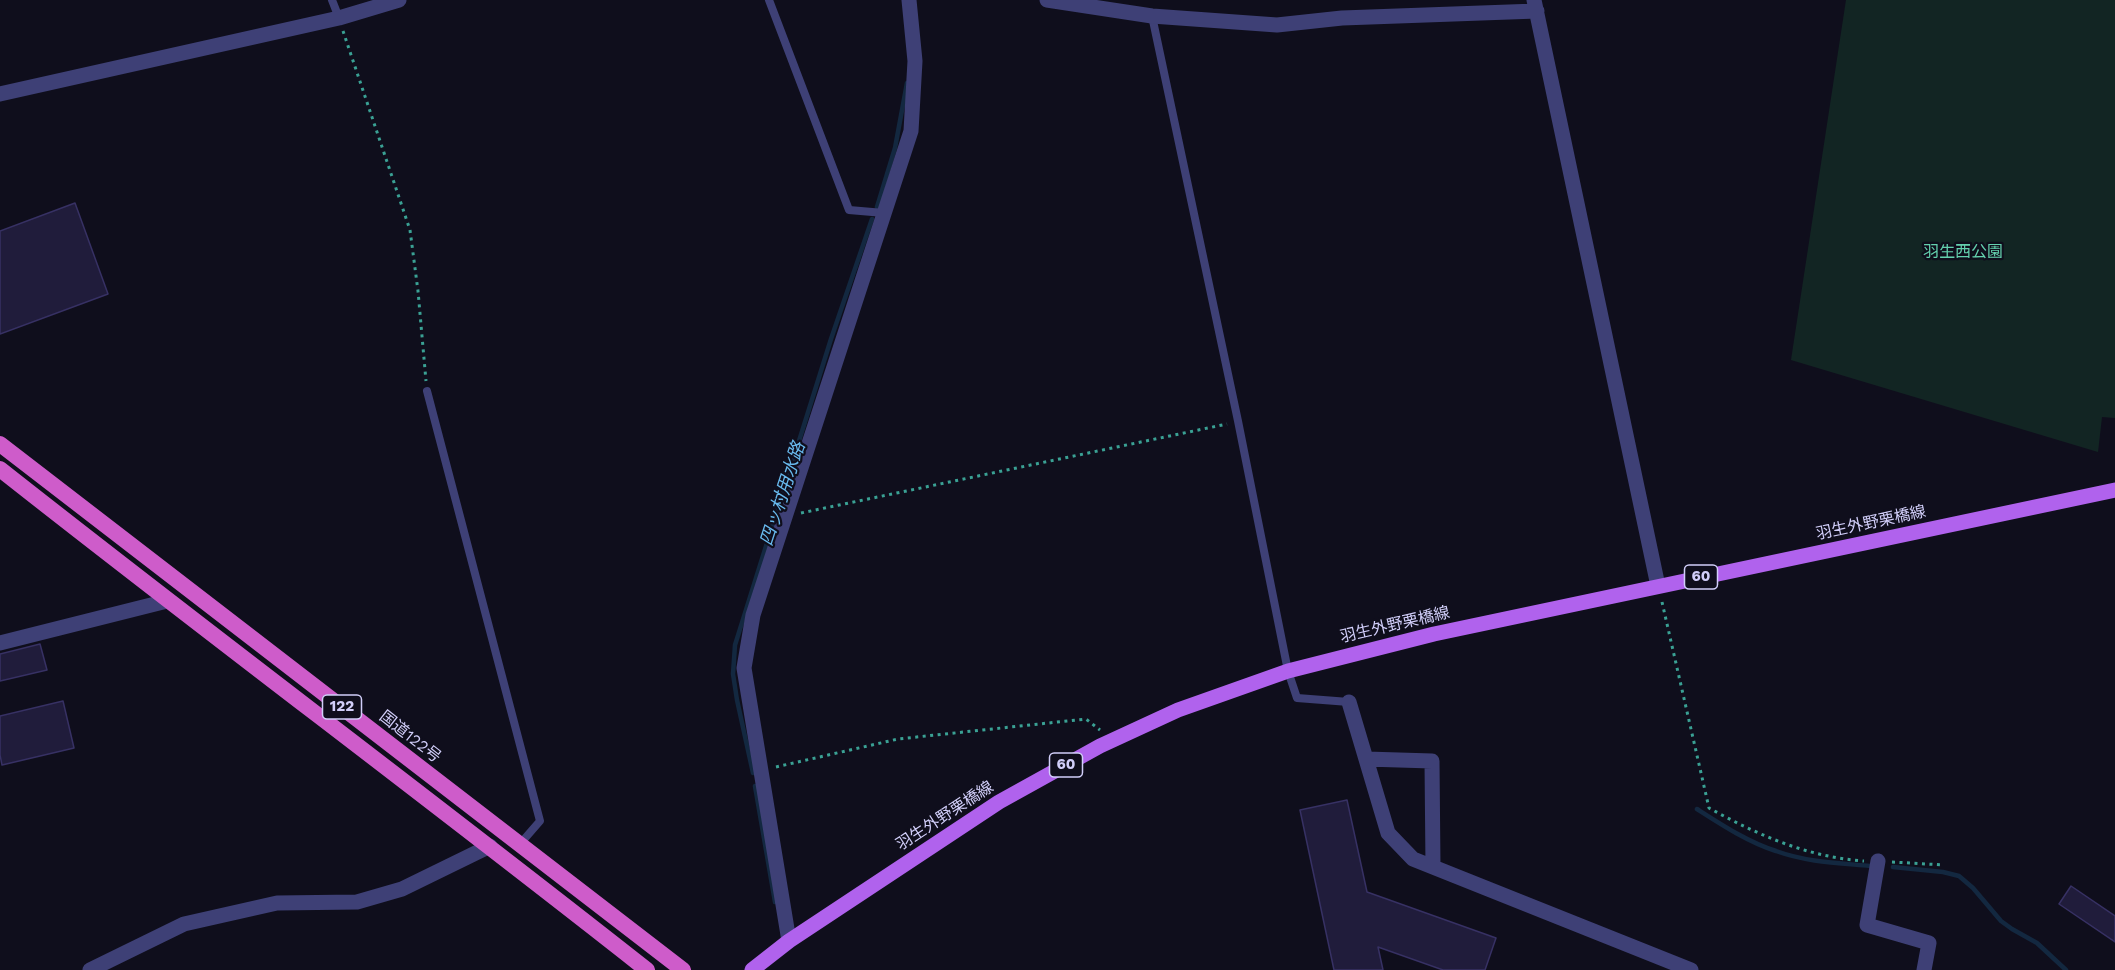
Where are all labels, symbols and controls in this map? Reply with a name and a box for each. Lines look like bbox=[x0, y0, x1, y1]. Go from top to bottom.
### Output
park label: 羽生西公園 bbox=[1923, 242, 2003, 262]
water label: 四ッ村用水路 bbox=[756, 439, 810, 549]
street label: 羽生外野栗橋線 bbox=[1814, 502, 1928, 544]
road number: 60 bbox=[1684, 565, 1718, 589]
street label: 羽生外野栗橋線 bbox=[1338, 603, 1452, 647]
road number: 122 bbox=[322, 695, 362, 719]
street label: 国道122号 bbox=[375, 707, 445, 767]
road number: 60 bbox=[1050, 753, 1082, 777]
street label: 羽生外野栗橋線 bbox=[893, 777, 997, 855]

